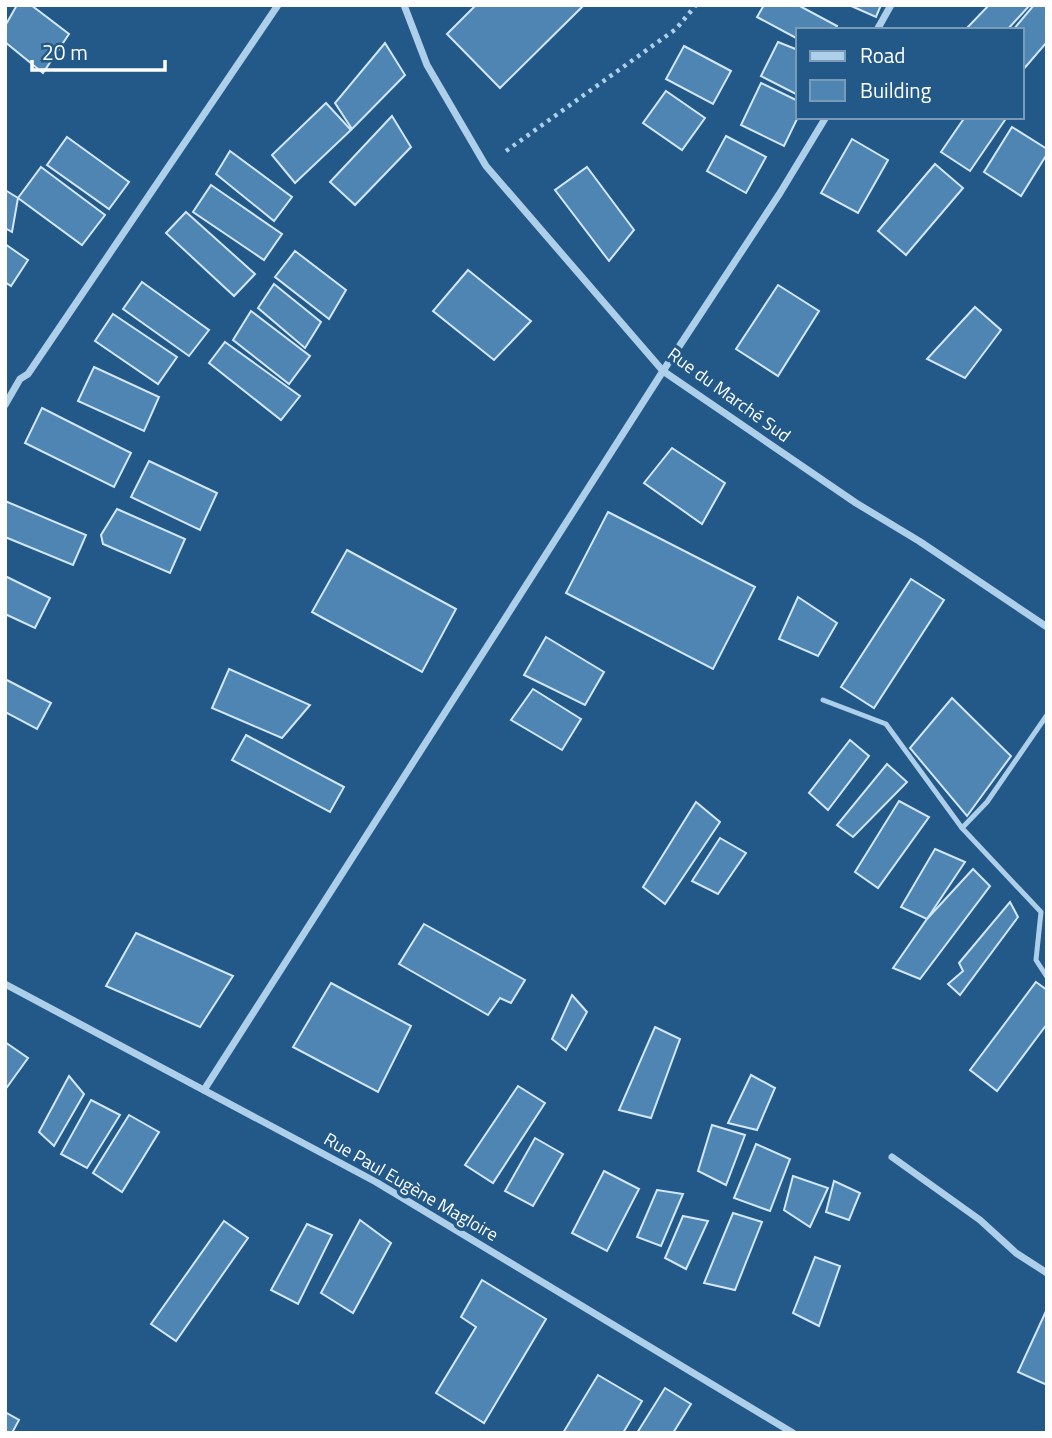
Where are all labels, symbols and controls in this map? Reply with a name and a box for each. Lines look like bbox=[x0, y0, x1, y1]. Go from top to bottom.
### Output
scale bar bbox=[32, 28, 164, 72]
legend bbox=[796, 28, 1024, 119]
text: 20 m bbox=[42, 36, 88, 68]
text: Road bbox=[860, 39, 905, 71]
text: Building bbox=[860, 74, 932, 106]
street label: Rue du Marché Sud bbox=[662, 341, 796, 449]
street label: Rue Paul Eugène Magloire bbox=[319, 1126, 504, 1248]

